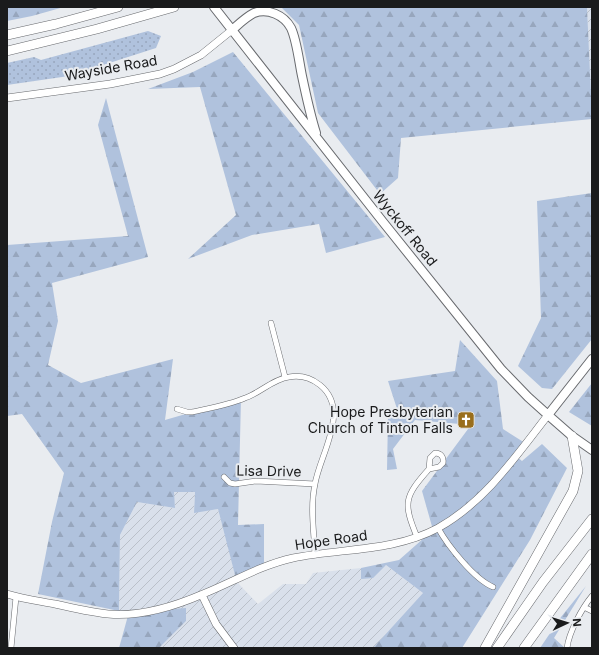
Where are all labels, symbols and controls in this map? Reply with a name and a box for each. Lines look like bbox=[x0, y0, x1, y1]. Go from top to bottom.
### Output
street label: Wayside Road bbox=[63, 51, 159, 84]
street label: Wyckoff Road bbox=[370, 186, 441, 269]
place label: Hope Presbyterian Church of Tinton Falls bbox=[308, 403, 453, 436]
church icon: Hope Presbyterian Church of Tinton Falls bbox=[456, 410, 476, 430]
street label: Lisa Drive bbox=[236, 461, 302, 480]
street label: Hope Road bbox=[293, 526, 368, 553]
north arrow bbox=[547, 603, 587, 643]
text: N bbox=[570, 618, 584, 627]

